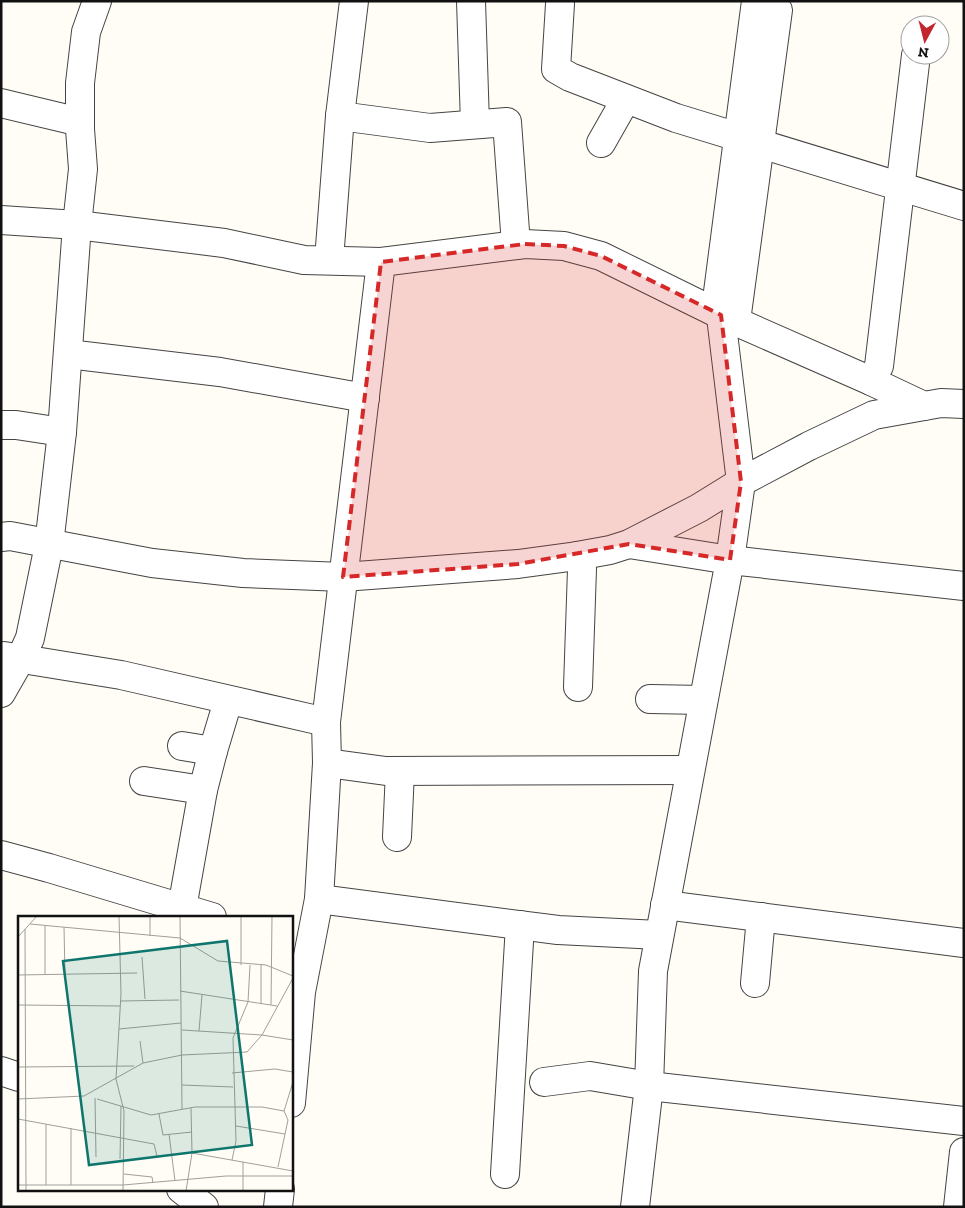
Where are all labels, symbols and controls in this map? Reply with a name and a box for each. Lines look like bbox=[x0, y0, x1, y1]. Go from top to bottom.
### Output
north arrow bbox=[900, 15, 950, 65]
text: N bbox=[917, 43, 930, 61]
inset map bbox=[18, 916, 292, 1190]

